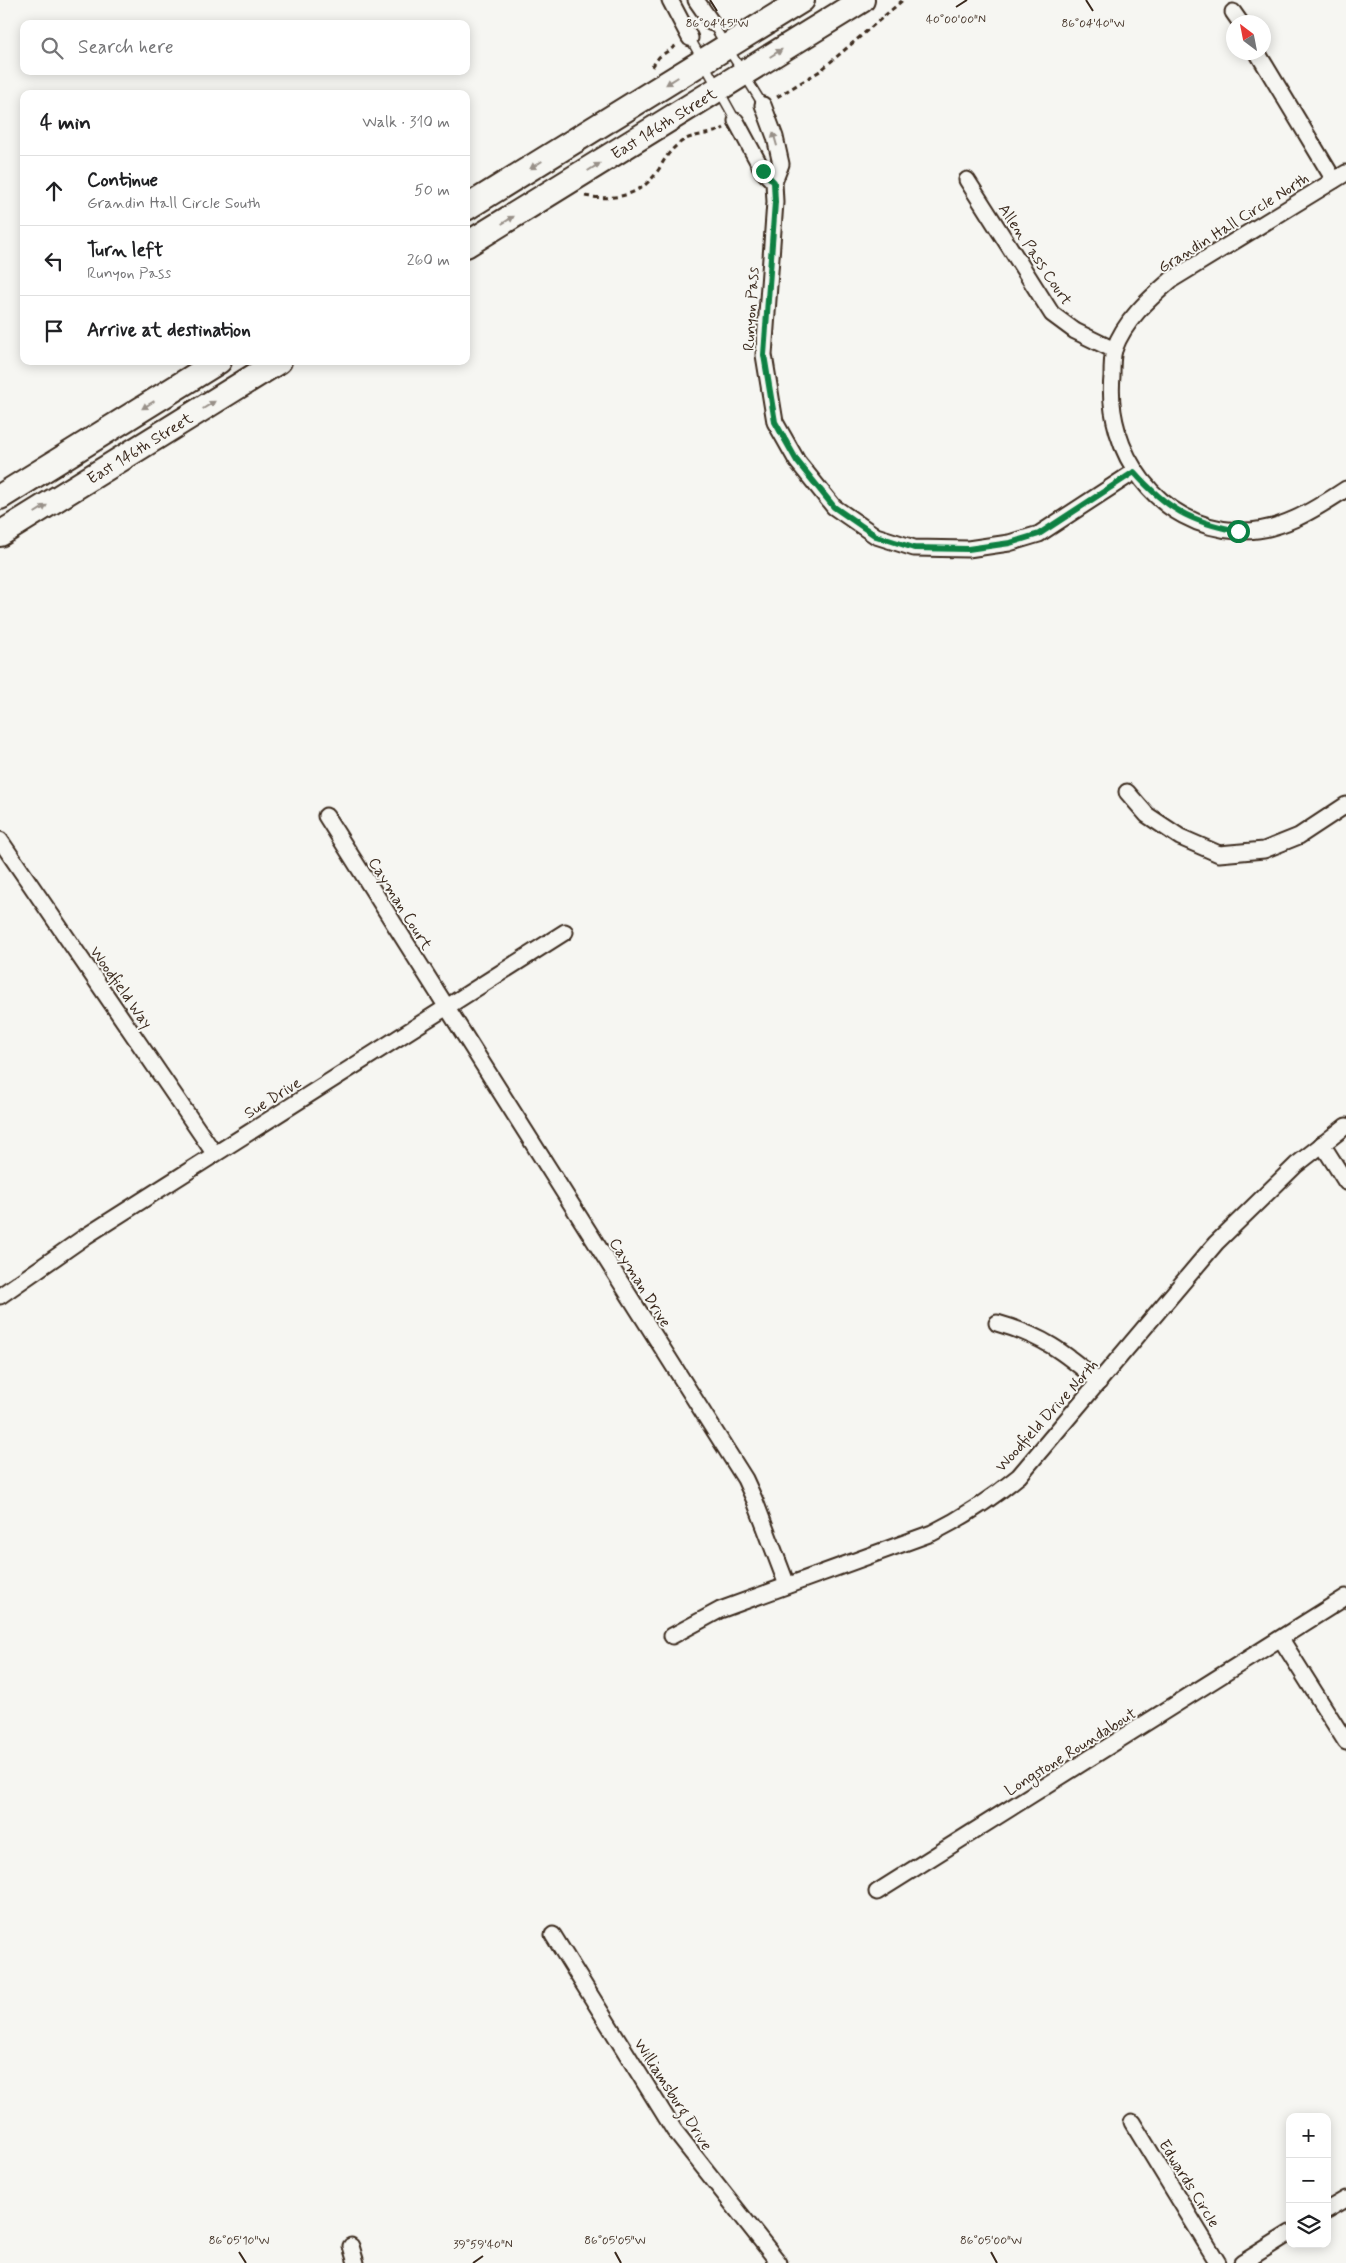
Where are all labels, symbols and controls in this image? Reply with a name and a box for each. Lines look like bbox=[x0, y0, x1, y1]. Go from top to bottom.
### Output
text: 40°00'00"N bbox=[926, 12, 986, 28]
north arrow bbox=[1226, 15, 1271, 60]
text: 86°04'45"W bbox=[686, 16, 748, 32]
text: 86°04'40"W bbox=[1061, 16, 1125, 32]
search box bbox=[20, 20, 470, 75]
icon: search bbox=[38, 34, 66, 62]
text: Search here bbox=[78, 35, 174, 60]
one-way arrow bbox=[770, 49, 783, 58]
one-way arrow bbox=[665, 76, 678, 86]
street label: East 146th Street bbox=[607, 83, 721, 165]
text: 4 min bbox=[40, 109, 91, 137]
text: Walk · 310 m bbox=[362, 112, 450, 133]
one-way arrow bbox=[771, 131, 779, 146]
route end bbox=[752, 160, 775, 183]
one-way arrow bbox=[529, 161, 542, 170]
one-way arrow bbox=[587, 162, 600, 171]
text: Continue bbox=[87, 168, 158, 193]
street label: Grandin Hall Circle North bbox=[1154, 168, 1313, 278]
icon: ahead bbox=[40, 177, 68, 205]
text: 50 m bbox=[414, 180, 450, 201]
text: Grandin Hall Circle South bbox=[87, 193, 260, 214]
street label: Allen Pass Court bbox=[993, 200, 1077, 310]
one-way arrow bbox=[501, 215, 514, 224]
text: Turn left bbox=[87, 238, 163, 263]
icon: left bbox=[40, 247, 68, 275]
text: 260 m bbox=[407, 250, 450, 271]
text: Runyon Pass bbox=[87, 263, 171, 284]
street label: Runyon Pass bbox=[739, 266, 764, 352]
icon: arrive bbox=[40, 317, 68, 345]
text: Arrive at destination bbox=[87, 318, 251, 343]
one-way arrow bbox=[203, 400, 216, 409]
one-way arrow bbox=[142, 401, 155, 410]
street label: East 146th Street bbox=[83, 408, 197, 490]
one-way arrow bbox=[35, 504, 48, 513]
route start bbox=[1227, 520, 1250, 543]
street label: Cayman Court bbox=[363, 853, 437, 955]
street label: Woodfield Way bbox=[85, 942, 157, 1033]
street label: Sue Drive bbox=[240, 1072, 305, 1124]
street label: Cayman Drive bbox=[604, 1234, 676, 1331]
street label: Woodfield Drive North bbox=[991, 1355, 1103, 1477]
street label: Longstone Roundabout bbox=[1001, 1703, 1141, 1802]
street label: Williamsburg Drive bbox=[628, 2035, 717, 2155]
map controls bbox=[1286, 2113, 1331, 2248]
button: + bbox=[1286, 2113, 1331, 2158]
street label: Edwards Circle bbox=[1153, 2136, 1224, 2232]
button: − bbox=[1286, 2158, 1331, 2203]
button: layers bbox=[1286, 2203, 1331, 2248]
text: 86°05'10"W bbox=[209, 2233, 269, 2249]
text: 86°05'05"W bbox=[584, 2233, 646, 2249]
text: 86°05'00"W bbox=[960, 2233, 1022, 2249]
text: 39°59'40"N bbox=[453, 2237, 513, 2253]

